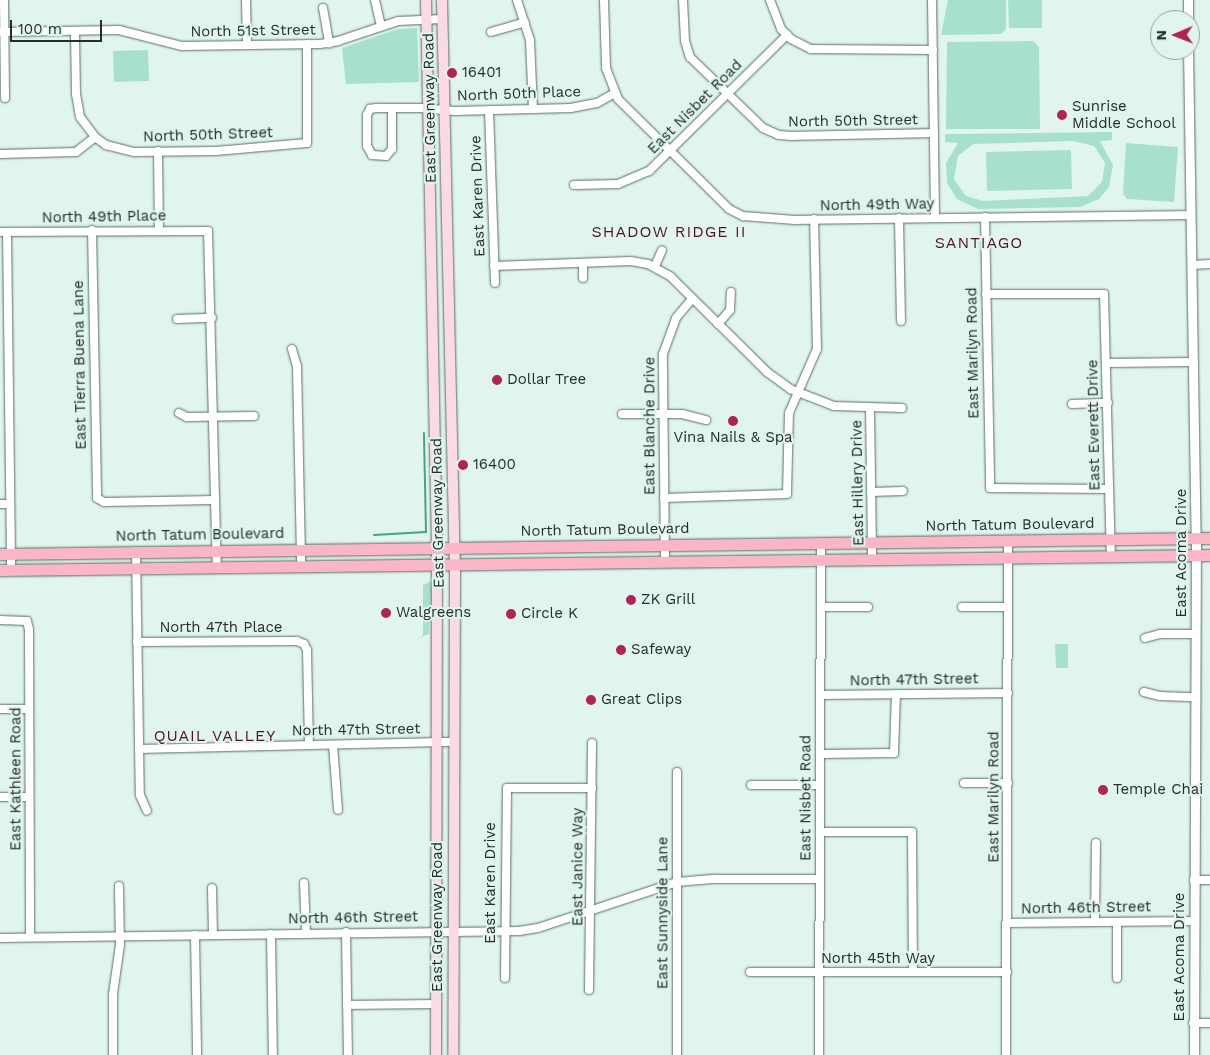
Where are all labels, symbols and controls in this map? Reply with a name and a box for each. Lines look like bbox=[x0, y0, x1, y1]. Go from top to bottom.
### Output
scale bar bbox=[12, 10, 105, 42]
north arrow bbox=[1150, 10, 1200, 60]
text: 100 m bbox=[18, 20, 62, 38]
street label: North 51st Street bbox=[190, 21, 316, 41]
text: N bbox=[1153, 30, 1169, 41]
street label: East Greenway Road bbox=[420, 33, 440, 183]
street label: East Nisbet Road bbox=[644, 56, 746, 158]
place label: 16401 bbox=[462, 64, 501, 82]
marker: 16401 bbox=[446, 67, 458, 79]
street label: North 50th Place bbox=[457, 83, 581, 105]
place label: Sunrise Middle School bbox=[1072, 97, 1176, 132]
marker: Sunrise Middle School bbox=[1056, 109, 1068, 121]
street label: North 50th Street bbox=[788, 111, 918, 131]
street label: North 50th Street bbox=[143, 124, 273, 146]
street label: East Karen Drive bbox=[467, 135, 489, 257]
street label: North 49th Way bbox=[819, 195, 935, 215]
street label: North 49th Place bbox=[42, 207, 166, 227]
district label: SHADOW RIDGE II bbox=[589, 222, 749, 242]
district label: SANTIAGO bbox=[934, 233, 1024, 253]
street label: East Tierra Buena Lane bbox=[70, 280, 90, 450]
street label: East Marilyn Road bbox=[963, 287, 983, 419]
street label: East Blanche Drive bbox=[641, 357, 659, 495]
street label: East Everett Drive bbox=[1084, 359, 1104, 491]
place label: Dollar Tree bbox=[507, 371, 587, 389]
marker: Dollar Tree bbox=[491, 374, 503, 386]
marker: Vina Nails & Spa bbox=[727, 415, 739, 427]
street label: East Hillery Drive bbox=[848, 420, 868, 546]
place label: Vina Nails & Spa bbox=[673, 429, 793, 447]
street label: East Greenway Road bbox=[428, 438, 448, 588]
place label: 16400 bbox=[473, 456, 516, 474]
marker: 16400 bbox=[457, 459, 469, 471]
street label: East Acoma Drive bbox=[1173, 488, 1191, 618]
street label: North Tatum Boulevard bbox=[925, 515, 1095, 535]
street label: North Tatum Boulevard bbox=[520, 520, 690, 540]
street label: North Tatum Boulevard bbox=[115, 525, 285, 545]
place label: ZK Grill bbox=[641, 591, 696, 609]
marker: ZK Grill bbox=[625, 594, 637, 606]
place label: Walgreens bbox=[396, 604, 471, 622]
place label: Circle K bbox=[521, 605, 578, 623]
marker: Walgreens bbox=[380, 607, 392, 619]
marker: Circle K bbox=[505, 608, 517, 620]
street label: North 47th Place bbox=[159, 619, 283, 637]
place label: Safeway bbox=[631, 641, 691, 659]
marker: Safeway bbox=[615, 644, 627, 656]
street label: North 47th Street bbox=[849, 670, 979, 690]
place label: Great Clips bbox=[601, 691, 682, 709]
marker: Great Clips bbox=[585, 694, 597, 706]
street label: East Kathleen Road bbox=[7, 707, 25, 851]
street label: North 47th Street bbox=[291, 720, 421, 740]
district label: QUAIL VALLEY bbox=[152, 726, 278, 746]
street label: East Marilyn Road bbox=[985, 731, 1003, 863]
street label: East Nisbet Road bbox=[797, 735, 815, 861]
place label: Temple Chai bbox=[1113, 781, 1203, 799]
marker: Temple Chai bbox=[1097, 784, 1109, 796]
street label: East Janice Way bbox=[569, 807, 587, 927]
street label: East Karen Drive bbox=[482, 822, 500, 944]
street label: East Sunnyside Lane bbox=[654, 837, 672, 989]
street label: East Greenway Road bbox=[429, 842, 447, 992]
street label: East Acoma Drive bbox=[1171, 892, 1189, 1022]
street label: North 46th Street bbox=[1021, 898, 1151, 918]
street label: North 46th Street bbox=[288, 908, 418, 928]
street label: North 45th Way bbox=[821, 950, 935, 968]

